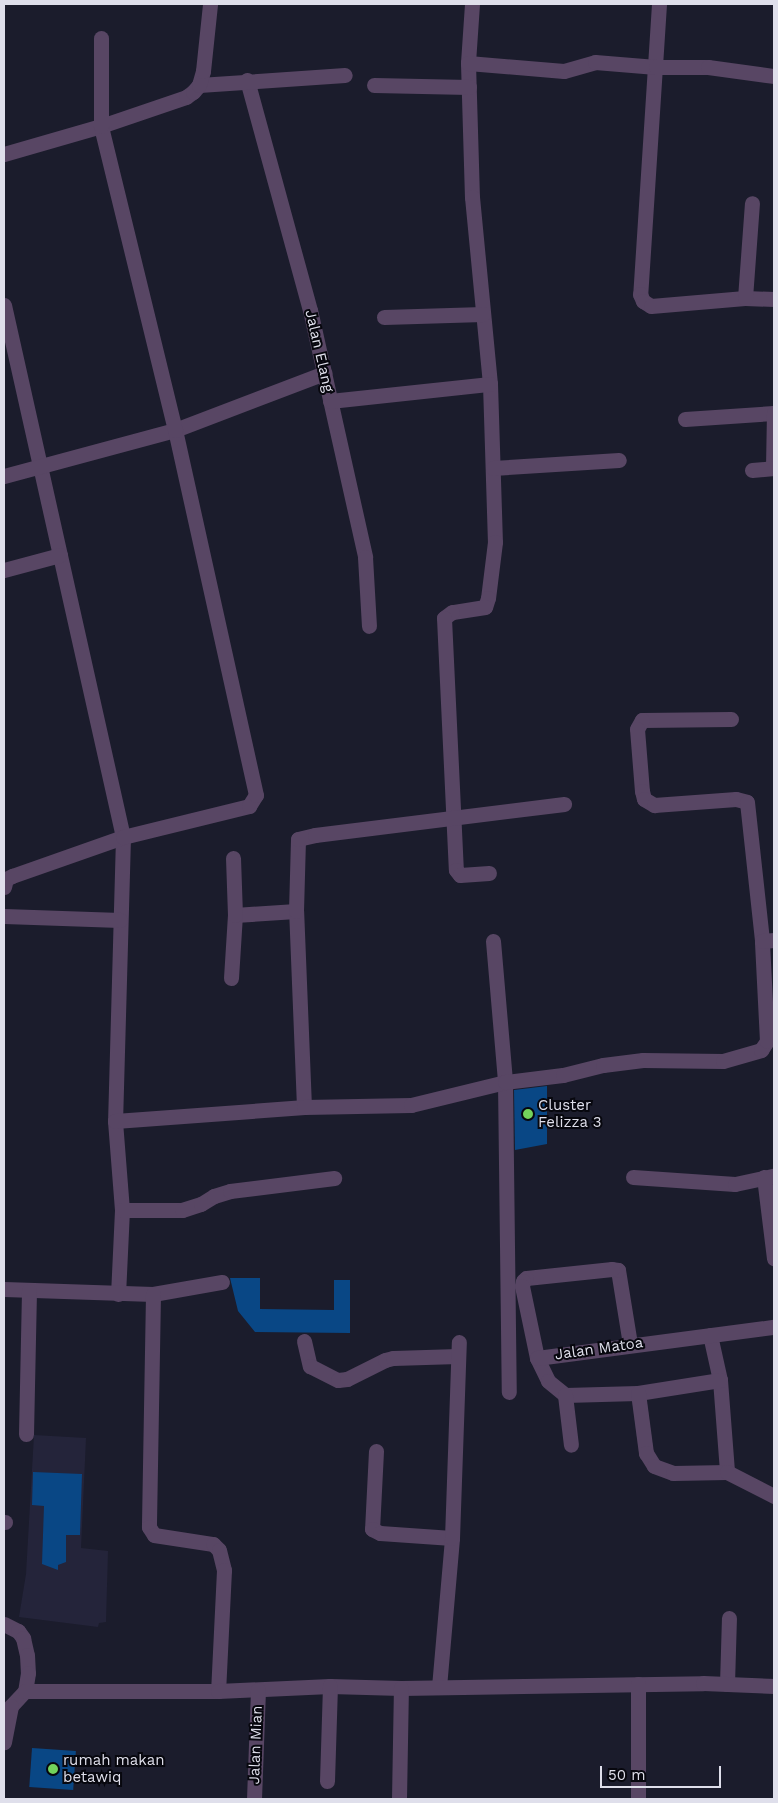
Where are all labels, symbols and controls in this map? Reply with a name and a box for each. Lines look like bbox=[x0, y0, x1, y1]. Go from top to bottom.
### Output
street label: Jalan Elang bbox=[301, 308, 337, 394]
place label: Cluster Felizza 3 bbox=[538, 1096, 602, 1131]
marker: Cluster Felizza 3 bbox=[522, 1108, 534, 1120]
street label: Jalan Matoa bbox=[554, 1334, 644, 1364]
street label: Jalan Mian bbox=[246, 1705, 266, 1785]
place label: rumah makan betawiq bbox=[63, 1751, 164, 1786]
scale bar bbox=[603, 1756, 724, 1788]
marker: rumah makan betawiq bbox=[47, 1763, 59, 1775]
text: 50 m bbox=[608, 1766, 645, 1784]

